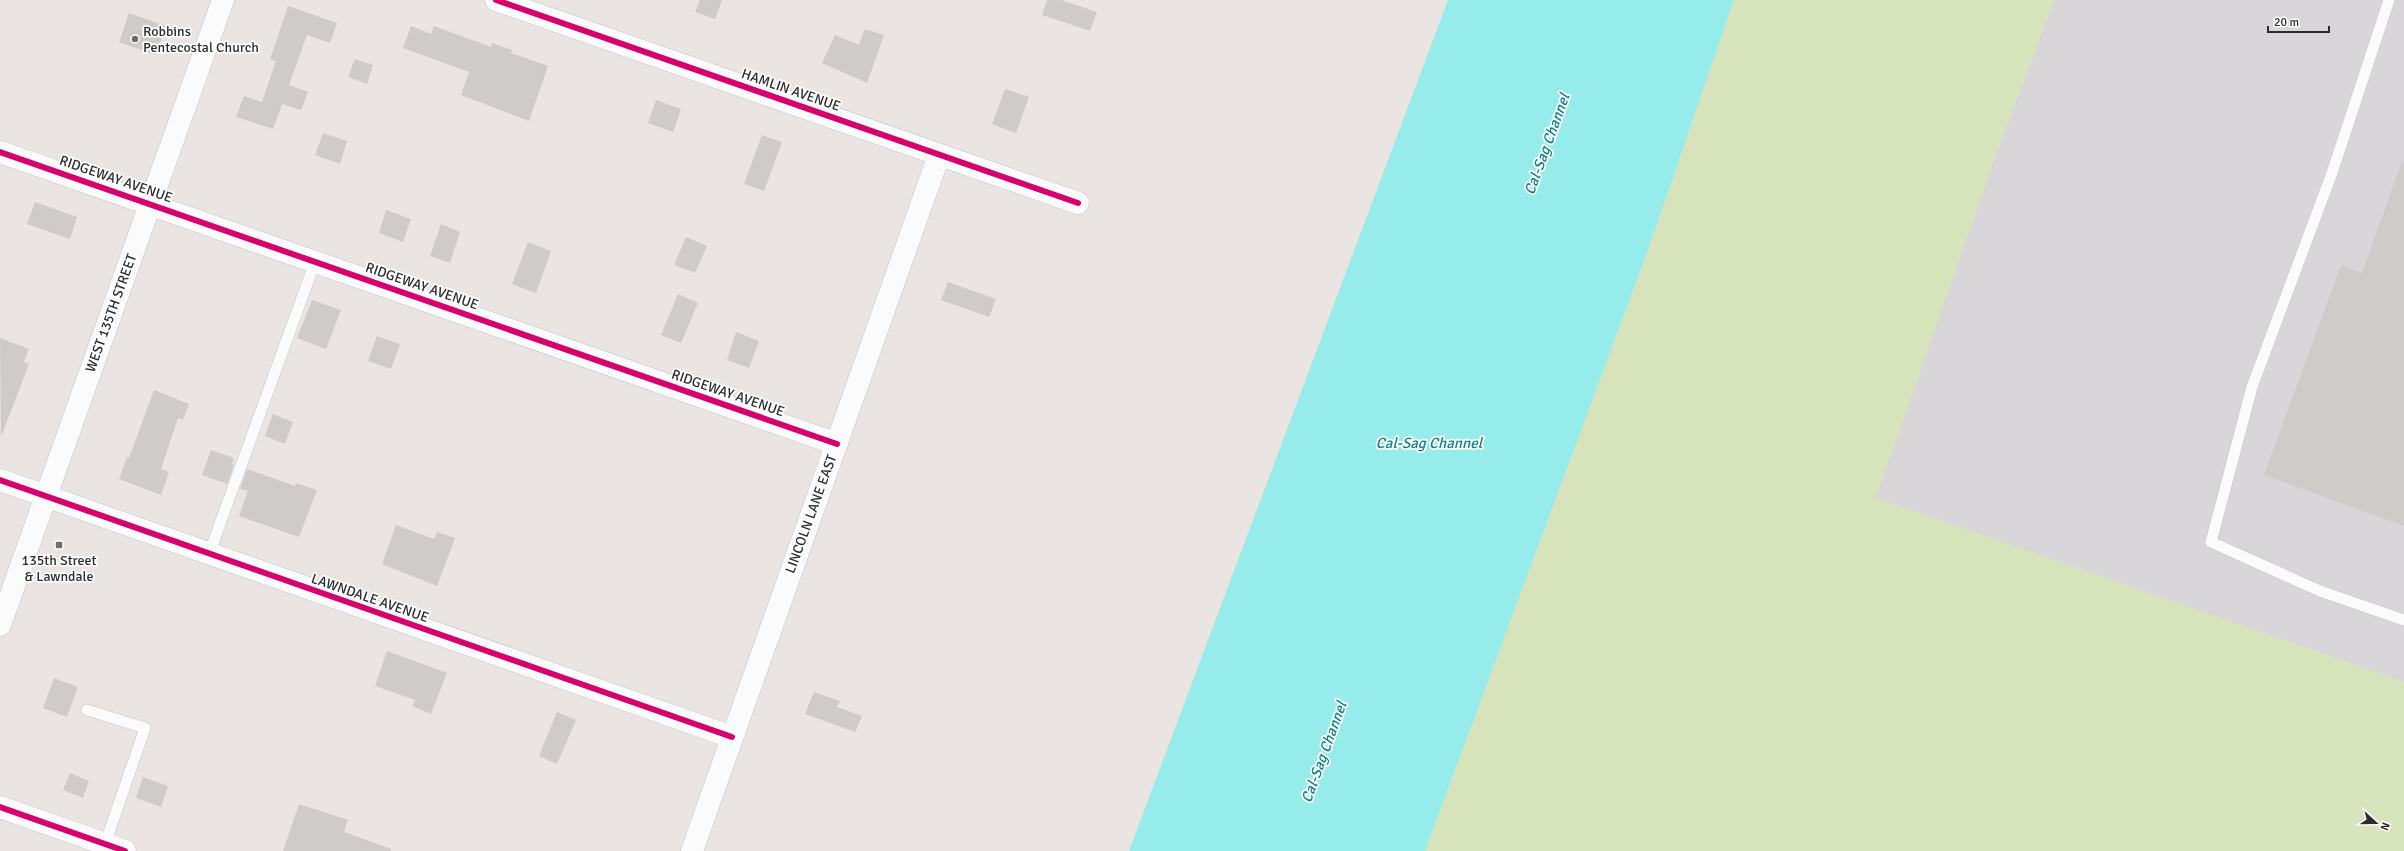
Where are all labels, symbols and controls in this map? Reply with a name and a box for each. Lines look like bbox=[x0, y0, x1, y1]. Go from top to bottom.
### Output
scale bar bbox=[2268, 8, 2329, 34]
text: 20 m bbox=[2274, 15, 2299, 30]
place label: Robbins Pentecostal Church bbox=[143, 23, 259, 56]
marker: Robbins Pentecostal Church bbox=[130, 34, 140, 44]
street label: HAMLIN AVENUE bbox=[739, 65, 843, 115]
water label: Cal-Sag Channel bbox=[1520, 89, 1574, 197]
street label: RIDGEWAY AVENUE bbox=[57, 152, 175, 206]
street label: WEST 135TH STREET bbox=[82, 251, 140, 375]
street label: RIDGEWAY AVENUE bbox=[363, 259, 481, 313]
street label: RIDGEWAY AVENUE bbox=[669, 366, 787, 420]
water label: Cal-Sag Channel bbox=[1376, 434, 1484, 452]
street label: LINCOLN LANE EAST bbox=[782, 452, 840, 576]
marker: 135th Street & Lawndale bbox=[54, 540, 64, 550]
place label: 135th Street & Lawndale bbox=[22, 552, 96, 585]
street label: LAWNDALE AVENUE bbox=[309, 570, 431, 626]
water label: Cal-Sag Channel bbox=[1297, 697, 1351, 805]
north arrow bbox=[2356, 803, 2396, 843]
text: N bbox=[2377, 821, 2392, 832]

